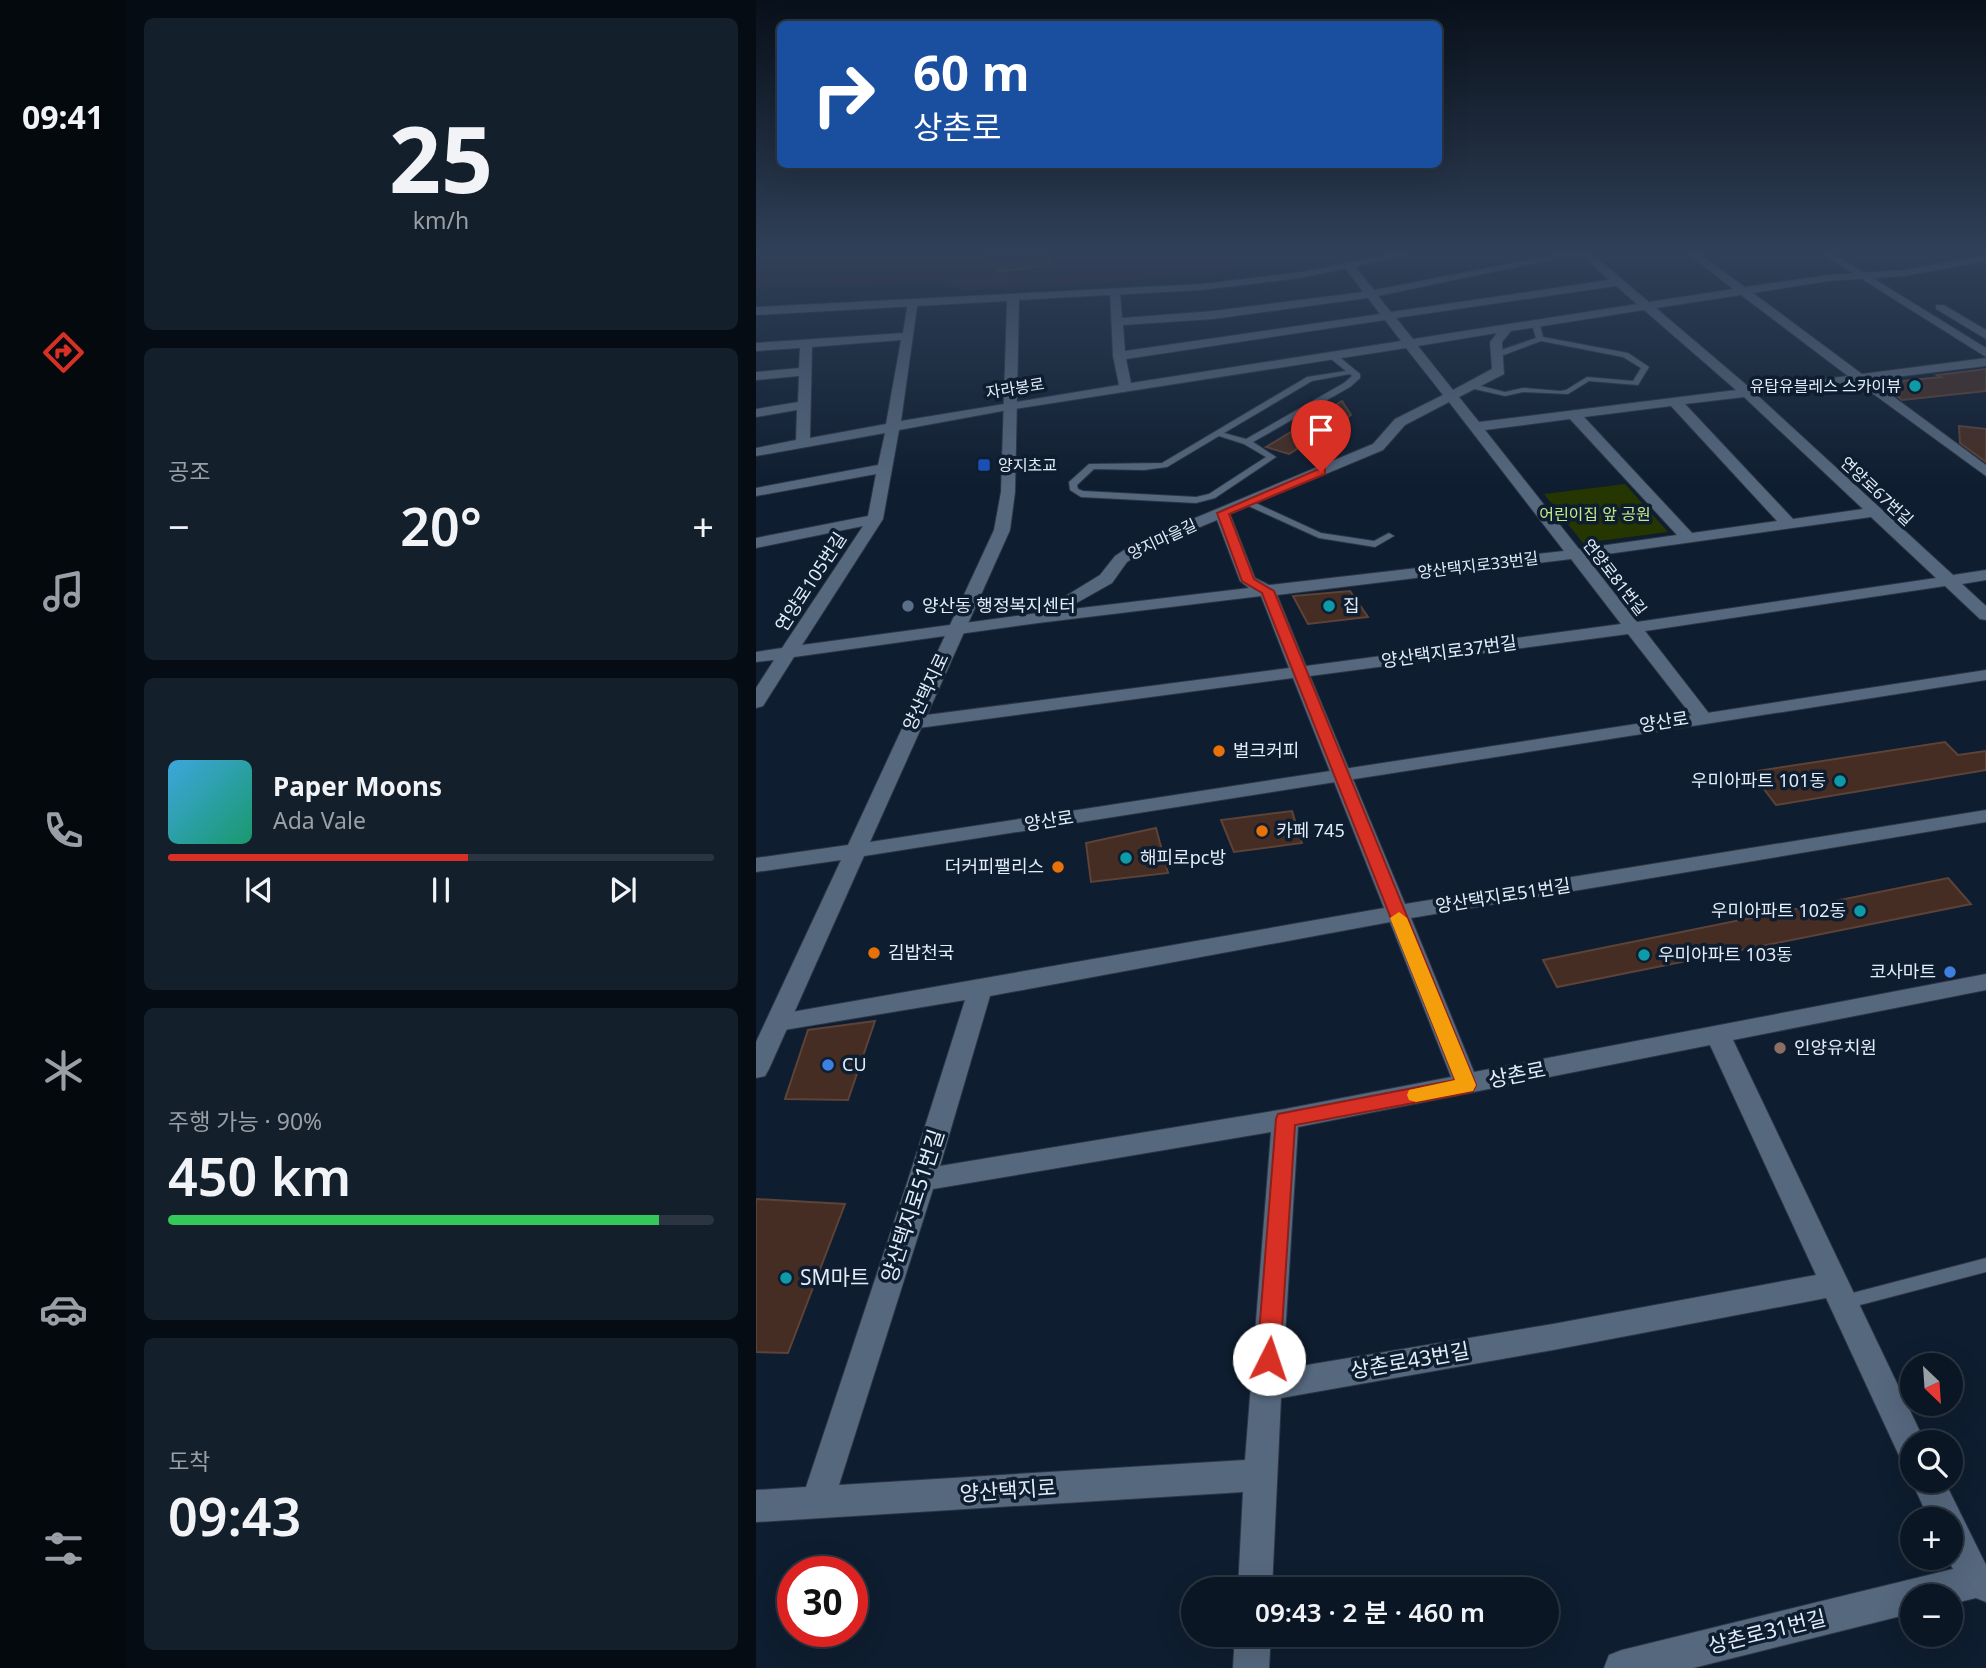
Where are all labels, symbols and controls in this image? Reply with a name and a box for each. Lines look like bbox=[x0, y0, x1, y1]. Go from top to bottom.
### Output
text: 60 m bbox=[913, 39, 1030, 105]
icon: right bbox=[798, 49, 889, 140]
text: 09:41 bbox=[22, 95, 104, 138]
text: 25 bbox=[389, 96, 493, 220]
text: 상촌로 bbox=[913, 105, 1001, 148]
text: km/h bbox=[413, 204, 469, 236]
icon: directions bbox=[39, 328, 88, 377]
street label: 자라봉로 bbox=[984, 372, 1046, 403]
place label: 유탑유블레스 스카이뷰 bbox=[1750, 375, 1901, 397]
marker: 유탑유블레스 스카이뷰 bbox=[1907, 378, 1923, 394]
pin bbox=[1291, 400, 1351, 472]
icon: arrive bbox=[1302, 411, 1340, 449]
street label: 연양로67번길 bbox=[1836, 452, 1918, 530]
place label: 양지초교 bbox=[998, 454, 1057, 476]
text: 공조 bbox=[168, 455, 210, 487]
marker: 양지초교 bbox=[976, 457, 992, 473]
text: 20° bbox=[400, 490, 482, 561]
text: − bbox=[168, 500, 190, 552]
text: + bbox=[692, 500, 714, 552]
park label: 어린이집 앞 공원 bbox=[1539, 503, 1651, 525]
street label: 양지마을길 bbox=[1124, 513, 1200, 565]
street label: 연양로105번길 bbox=[769, 527, 851, 636]
street label: 연양로81번길 bbox=[1578, 534, 1652, 620]
street label: 양산택지로33번길 bbox=[1416, 547, 1540, 583]
icon: music bbox=[39, 567, 88, 616]
place label: 양산동 행정복지센터 bbox=[922, 593, 1076, 617]
place label: 집 bbox=[1343, 593, 1360, 617]
marker: 양산동 행정복지센터 bbox=[900, 598, 916, 614]
marker: 집 bbox=[1321, 598, 1337, 614]
street label: 양산택지로37번길 bbox=[1380, 630, 1518, 672]
street label: 양산택지로 bbox=[897, 649, 953, 734]
street label: 양산로 bbox=[1637, 705, 1690, 737]
place label: 벌크커피 bbox=[1233, 738, 1299, 762]
marker: 벌크커피 bbox=[1211, 743, 1227, 759]
text: Paper Moons bbox=[273, 768, 442, 804]
place label: 우미아파트 101동 bbox=[1691, 768, 1826, 792]
marker: 우미아파트 101동 bbox=[1832, 773, 1848, 789]
text: Ada Vale bbox=[273, 804, 366, 836]
street label: 양산로 bbox=[1022, 804, 1075, 836]
icon: phone bbox=[39, 806, 88, 855]
place label: 카페 745 bbox=[1276, 818, 1345, 842]
marker: 카페 745 bbox=[1254, 823, 1270, 839]
place label: 해피로pc방 bbox=[1140, 845, 1226, 869]
marker: 해피로pc방 bbox=[1118, 850, 1134, 866]
place label: 더커피팰리스 bbox=[945, 854, 1044, 878]
marker: 더커피팰리스 bbox=[1050, 859, 1066, 875]
icon: previous bbox=[240, 871, 278, 909]
icon: pause bbox=[422, 871, 460, 909]
icon: next bbox=[604, 871, 642, 909]
street label: 양산택지로51번길 bbox=[1434, 872, 1572, 918]
place label: 우미아파트 102동 bbox=[1711, 898, 1846, 922]
marker: 우미아파트 102동 bbox=[1852, 903, 1868, 919]
place label: 김밥천국 bbox=[888, 940, 954, 964]
place label: 우미아파트 103동 bbox=[1658, 942, 1793, 966]
marker: 김밥천국 bbox=[866, 945, 882, 961]
marker: 우미아파트 103동 bbox=[1636, 947, 1652, 963]
place label: 코사마트 bbox=[1870, 959, 1936, 983]
marker: 코사마트 bbox=[1942, 964, 1958, 980]
place label: 인양유치원 bbox=[1794, 1035, 1877, 1059]
marker: 인양유치원 bbox=[1772, 1040, 1788, 1056]
icon: climate bbox=[39, 1046, 88, 1095]
place label: CU bbox=[842, 1052, 867, 1076]
street label: 상촌로 bbox=[1486, 1055, 1548, 1093]
marker: CU bbox=[820, 1057, 836, 1073]
text: 주행 가능 · 90% bbox=[168, 1105, 322, 1137]
street label: 양산택지로51번길 bbox=[874, 1126, 950, 1286]
text: 450 km bbox=[168, 1140, 351, 1211]
place label: SM마트 bbox=[800, 1263, 869, 1291]
marker: SM마트 bbox=[778, 1270, 794, 1286]
icon: car bbox=[39, 1285, 88, 1334]
position arrow bbox=[1232, 1322, 1306, 1396]
street label: 상촌로43번길 bbox=[1348, 1336, 1472, 1384]
north arrow bbox=[1900, 1353, 1964, 1416]
map controls bbox=[1900, 1353, 1963, 1647]
button: search bbox=[1900, 1430, 1963, 1493]
text: 도착 bbox=[168, 1445, 210, 1477]
street label: 양산택지로 bbox=[959, 1473, 1057, 1507]
text: 09:43 bbox=[168, 1480, 301, 1551]
button: + bbox=[1900, 1507, 1963, 1570]
icon: filters bbox=[39, 1524, 88, 1573]
speed limit sign: 30 bbox=[777, 1556, 868, 1647]
button: − bbox=[1900, 1584, 1963, 1647]
text: 09:43 · 2 분 · 460 m bbox=[1255, 1594, 1485, 1630]
street label: 상촌로31번길 bbox=[1705, 1603, 1829, 1659]

